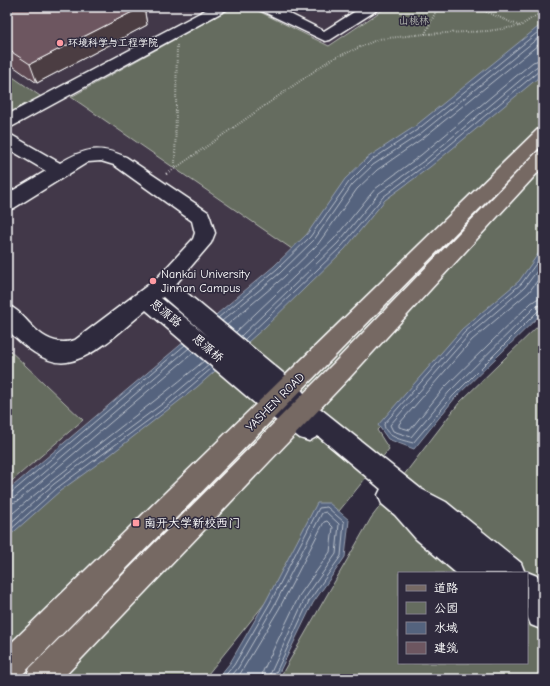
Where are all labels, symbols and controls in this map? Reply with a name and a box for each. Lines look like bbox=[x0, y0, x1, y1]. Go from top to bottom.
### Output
park label: 山桃林 bbox=[399, 15, 429, 27]
place label: 环境科学与工程学院 bbox=[68, 37, 158, 49]
marker: 环境科学与工程学院 bbox=[55, 38, 65, 48]
place label: Nankai University Jinnan Campus bbox=[161, 267, 251, 295]
marker: Nankai University Jinnan Campus bbox=[148, 276, 158, 286]
street label: 思源路 bbox=[148, 296, 184, 330]
street label: 思源桥 bbox=[190, 331, 227, 366]
street label: YASHEN ROAD bbox=[243, 370, 307, 434]
place label: 南开大学新校西门 bbox=[144, 516, 240, 530]
marker: 南开大学新校西门 bbox=[131, 518, 141, 528]
legend bbox=[398, 572, 528, 664]
text: 道路 bbox=[434, 581, 458, 595]
text: 公园 bbox=[434, 601, 458, 615]
text: 水域 bbox=[434, 621, 458, 635]
text: 建筑 bbox=[434, 641, 458, 655]

